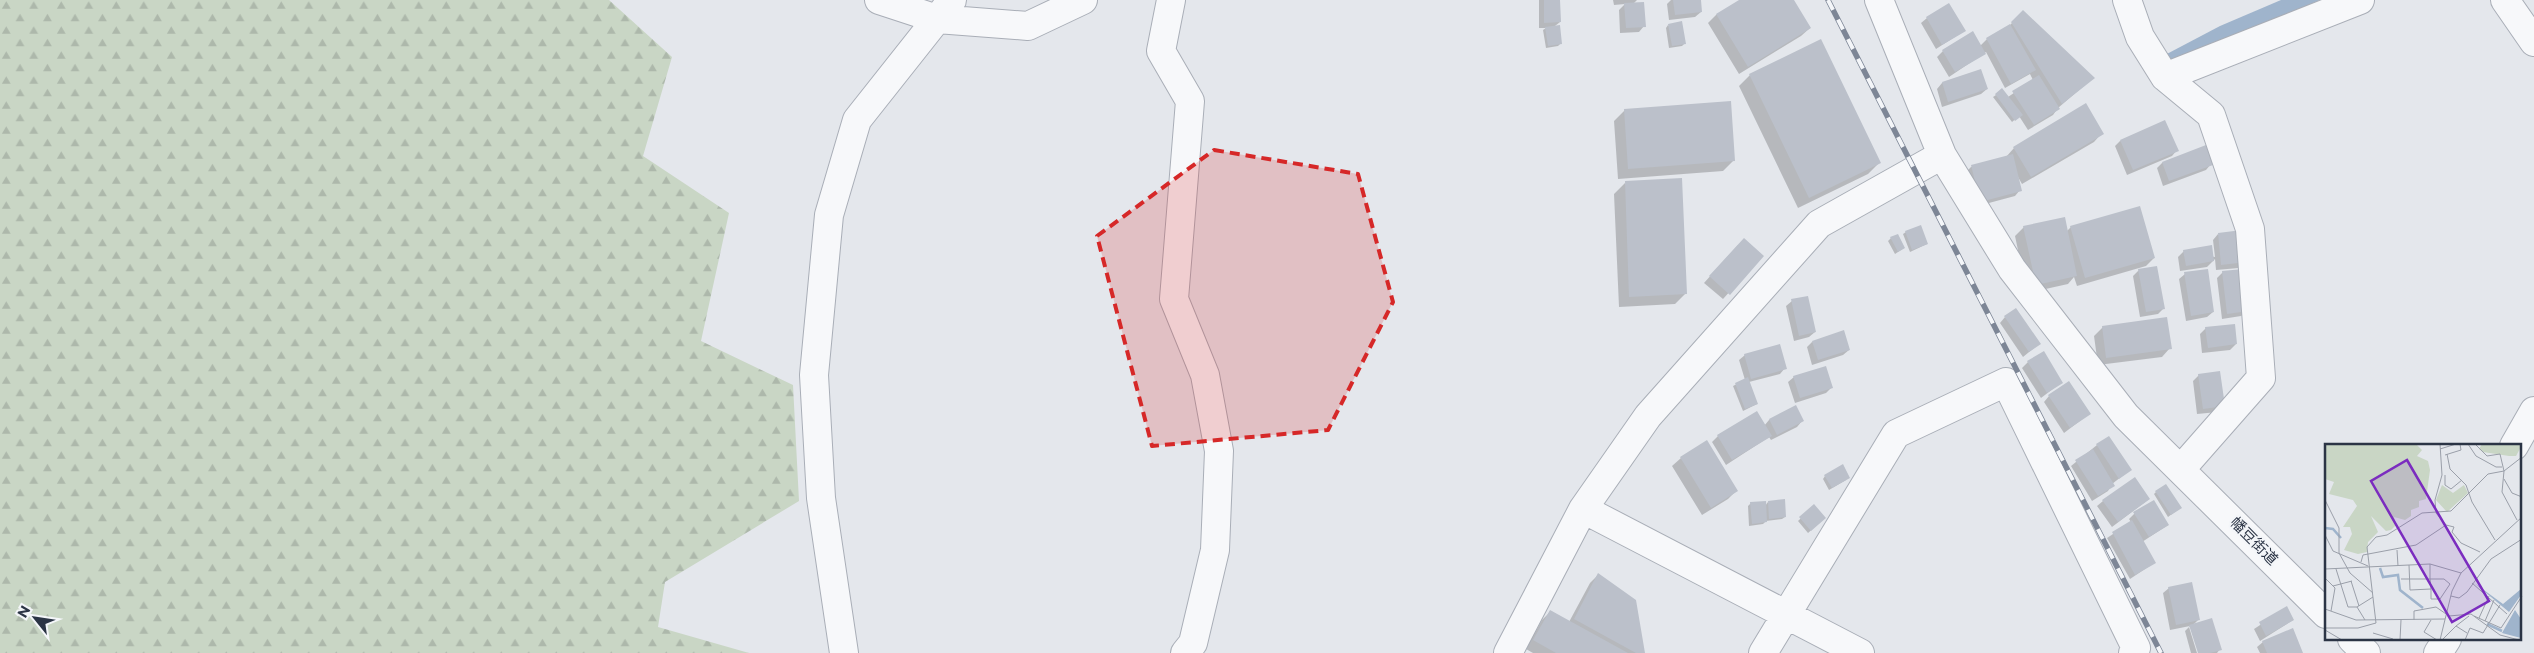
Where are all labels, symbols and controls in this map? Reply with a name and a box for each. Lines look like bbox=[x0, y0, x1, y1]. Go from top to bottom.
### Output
inset map bbox=[2325, 444, 2522, 640]
street label: 幡豆街道 bbox=[2226, 513, 2282, 569]
north arrow bbox=[10, 593, 60, 643]
text: N bbox=[13, 602, 34, 621]

